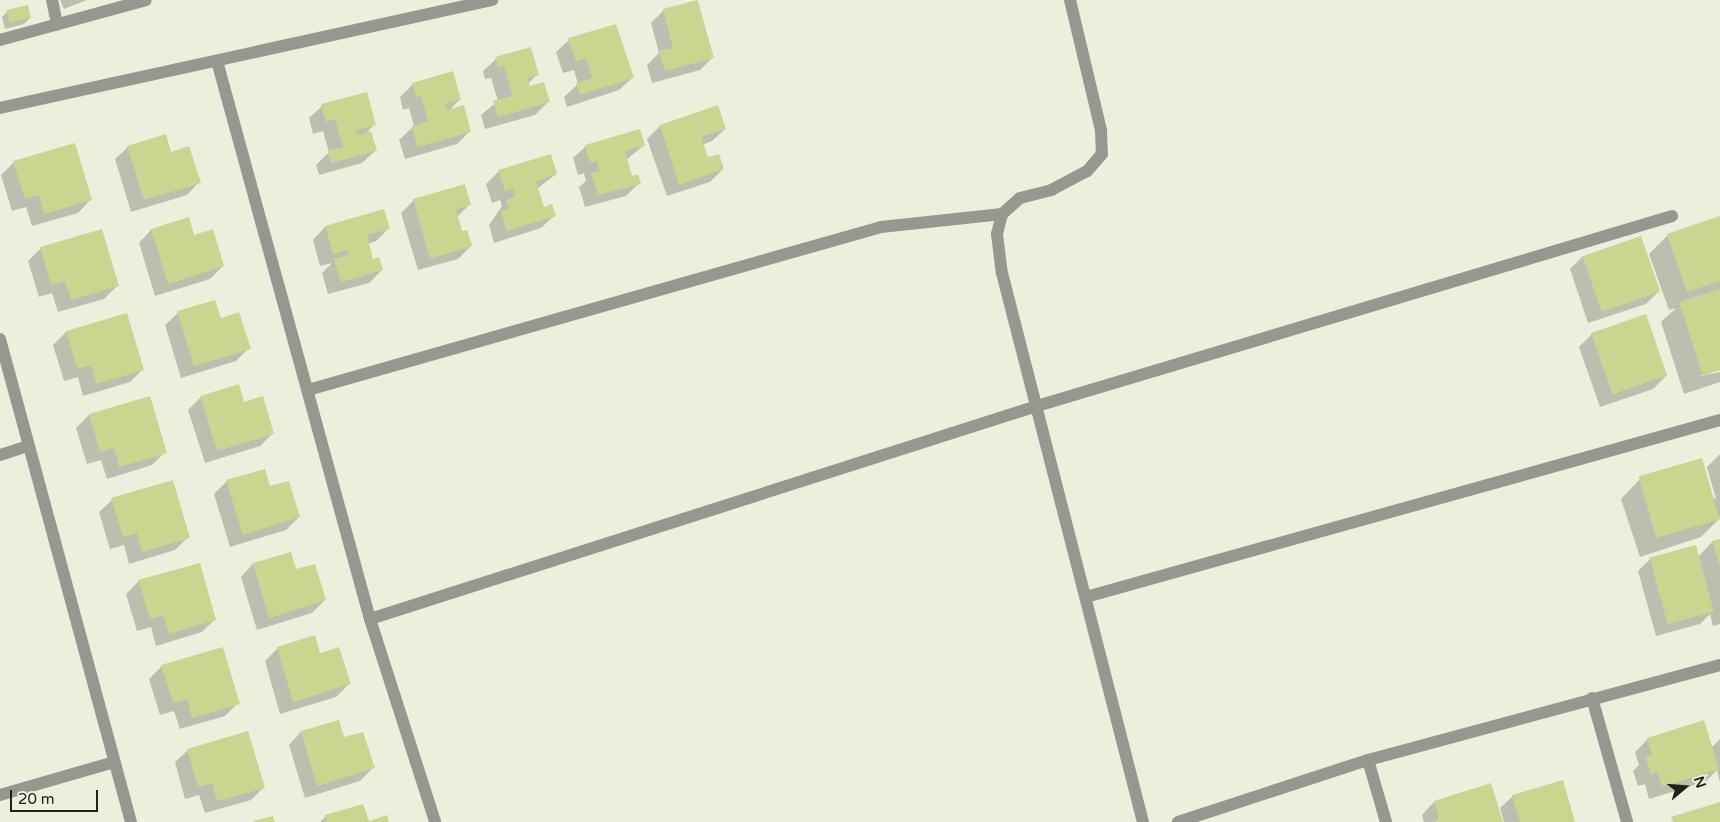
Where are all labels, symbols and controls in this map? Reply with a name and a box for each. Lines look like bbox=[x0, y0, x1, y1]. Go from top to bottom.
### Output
north arrow bbox=[1660, 762, 1710, 812]
text: N bbox=[1690, 774, 1710, 790]
scale bar bbox=[12, 780, 100, 812]
text: 20 m bbox=[18, 790, 55, 808]

